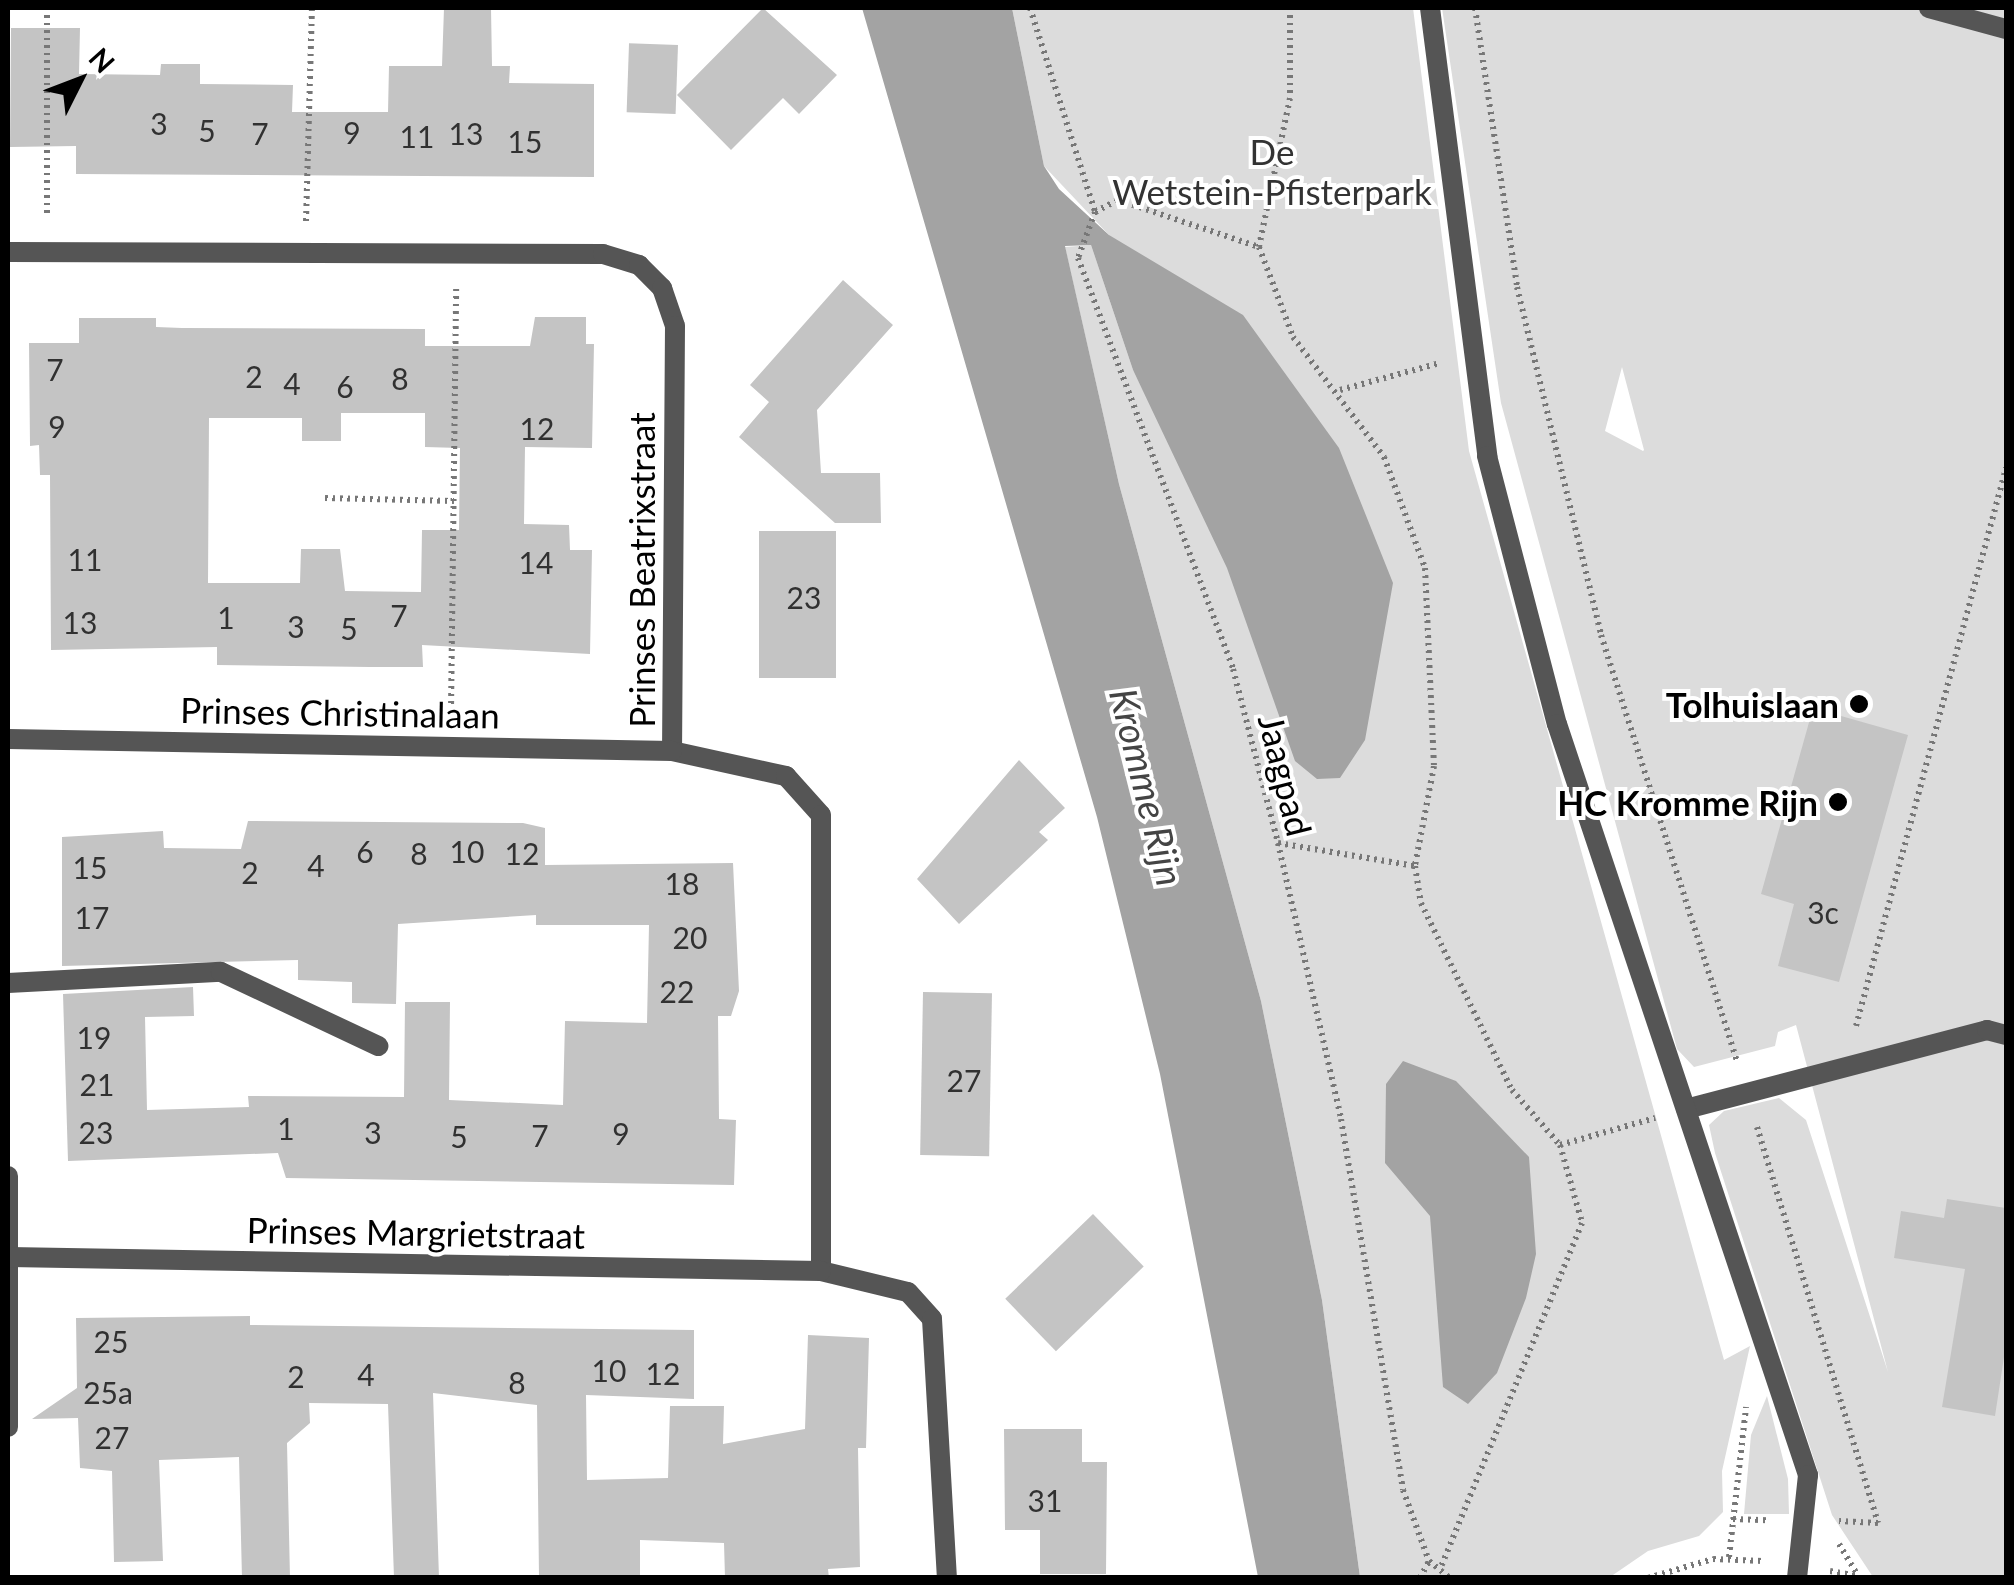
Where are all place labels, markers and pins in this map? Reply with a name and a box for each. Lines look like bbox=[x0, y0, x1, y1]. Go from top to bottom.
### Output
place label: Tolhuislaan bbox=[1666, 683, 1839, 725]
marker: Tolhuislaan bbox=[1848, 693, 1870, 715]
place label: HC Kromme Rijn bbox=[1557, 781, 1818, 823]
marker: HC Kromme Rijn bbox=[1827, 791, 1849, 813]

